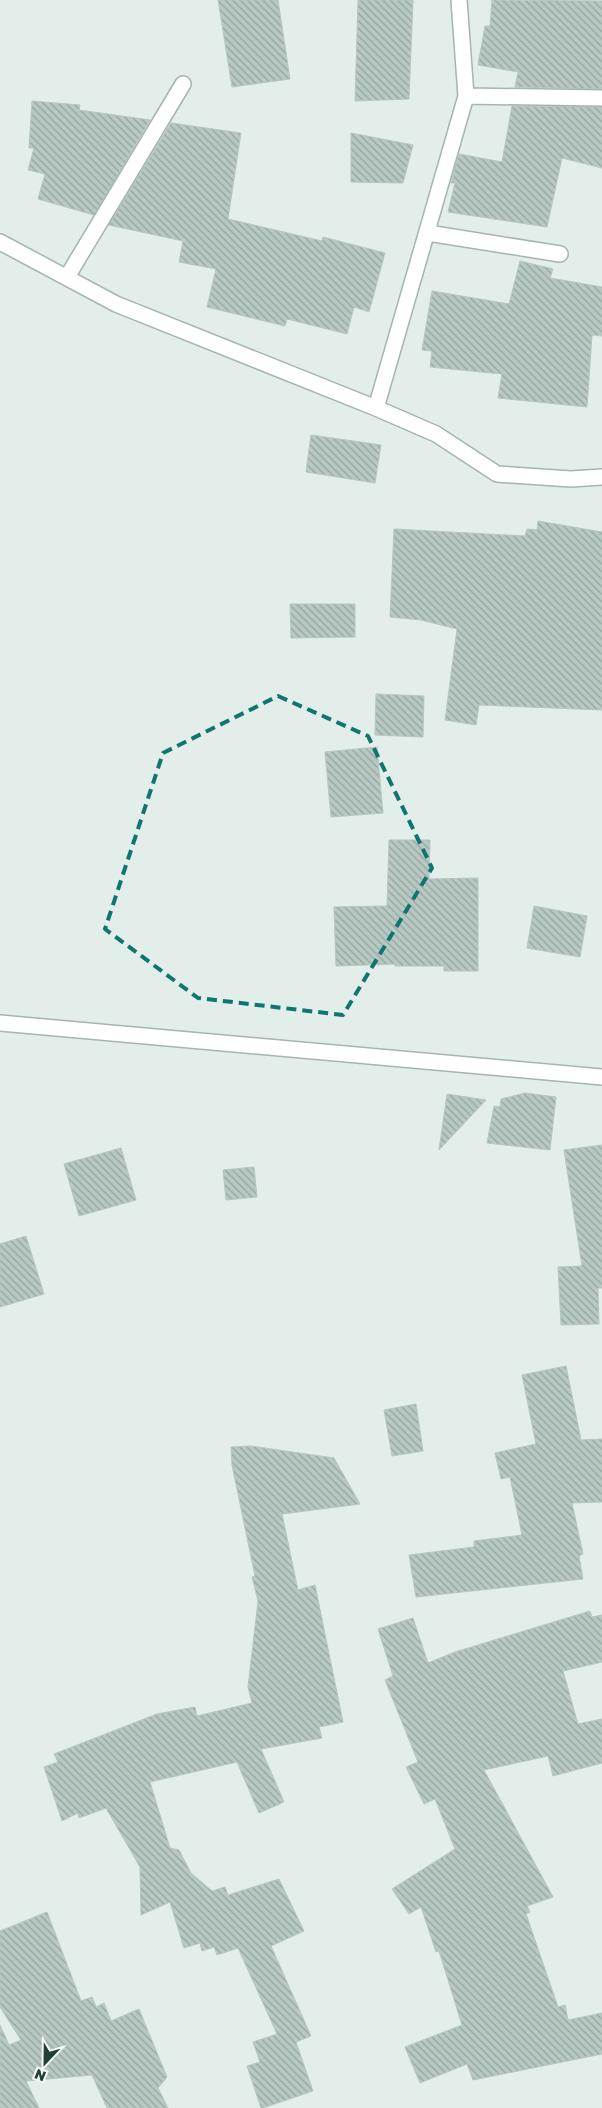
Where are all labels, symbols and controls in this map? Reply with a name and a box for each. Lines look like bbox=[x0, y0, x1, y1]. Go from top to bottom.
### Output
north arrow bbox=[20, 2038, 70, 2088]
text: N bbox=[32, 2066, 48, 2085]

